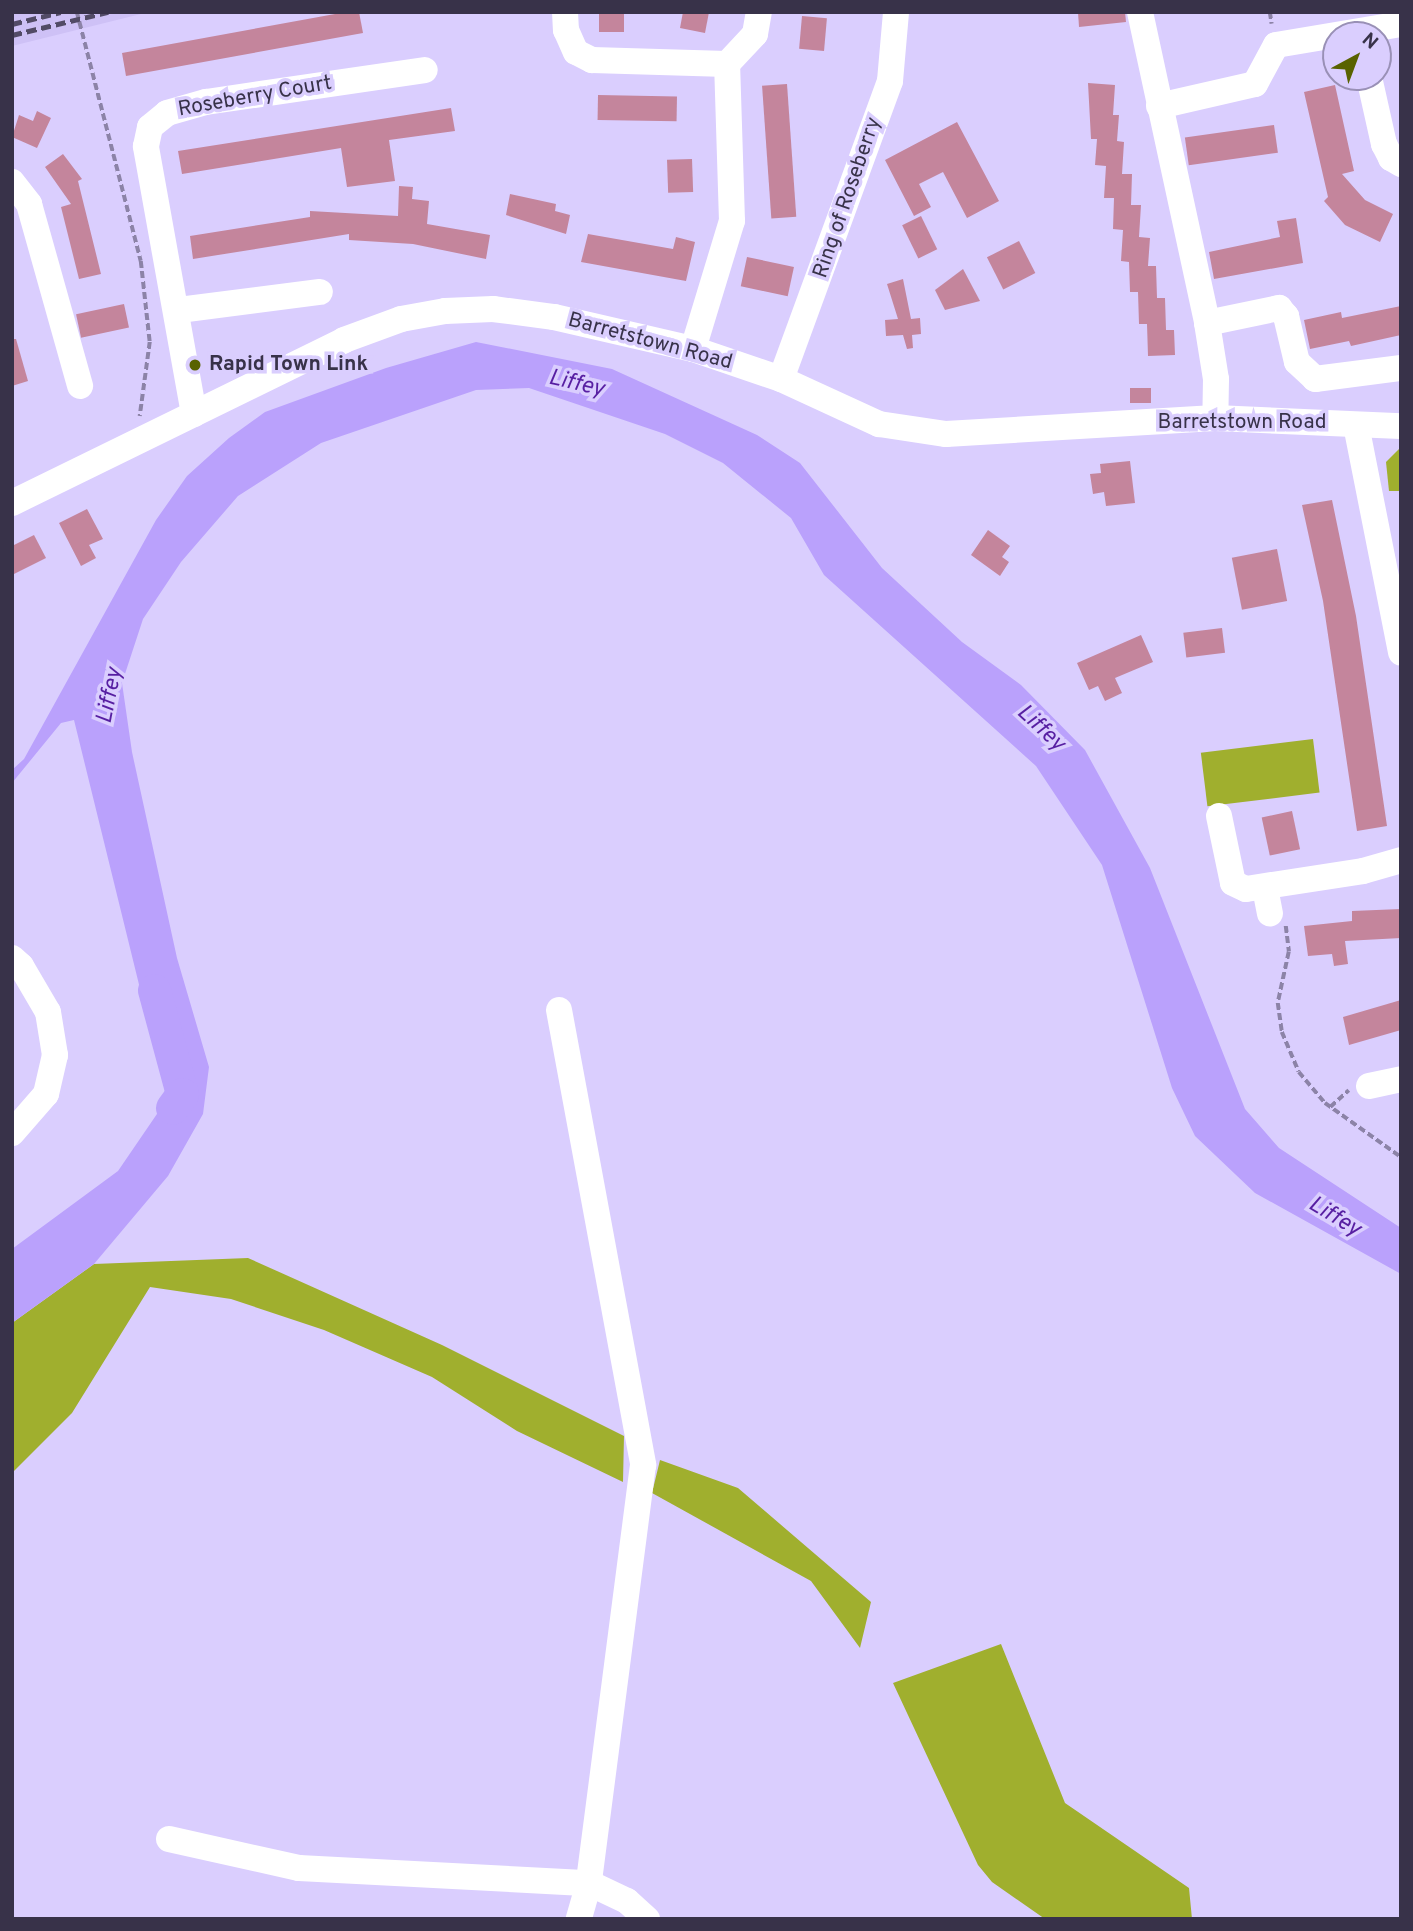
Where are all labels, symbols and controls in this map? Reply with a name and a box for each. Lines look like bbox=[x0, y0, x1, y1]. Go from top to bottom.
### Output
north arrow bbox=[1322, 21, 1392, 91]
text: N bbox=[1356, 28, 1382, 55]
street label: Roseberry Court bbox=[176, 71, 334, 123]
street label: Ring of Roseberry bbox=[809, 114, 887, 282]
street label: Barretstown Road bbox=[565, 308, 735, 376]
place label: Rapid Town Link bbox=[209, 352, 368, 378]
marker: Rapid Town Link bbox=[187, 357, 203, 373]
water label: Liffey bbox=[545, 365, 607, 405]
street label: Barretstown Road bbox=[1157, 410, 1327, 436]
water label: Liffey bbox=[92, 666, 130, 726]
water label: Liffey bbox=[1010, 700, 1070, 758]
water label: Liffey bbox=[1303, 1192, 1365, 1244]

